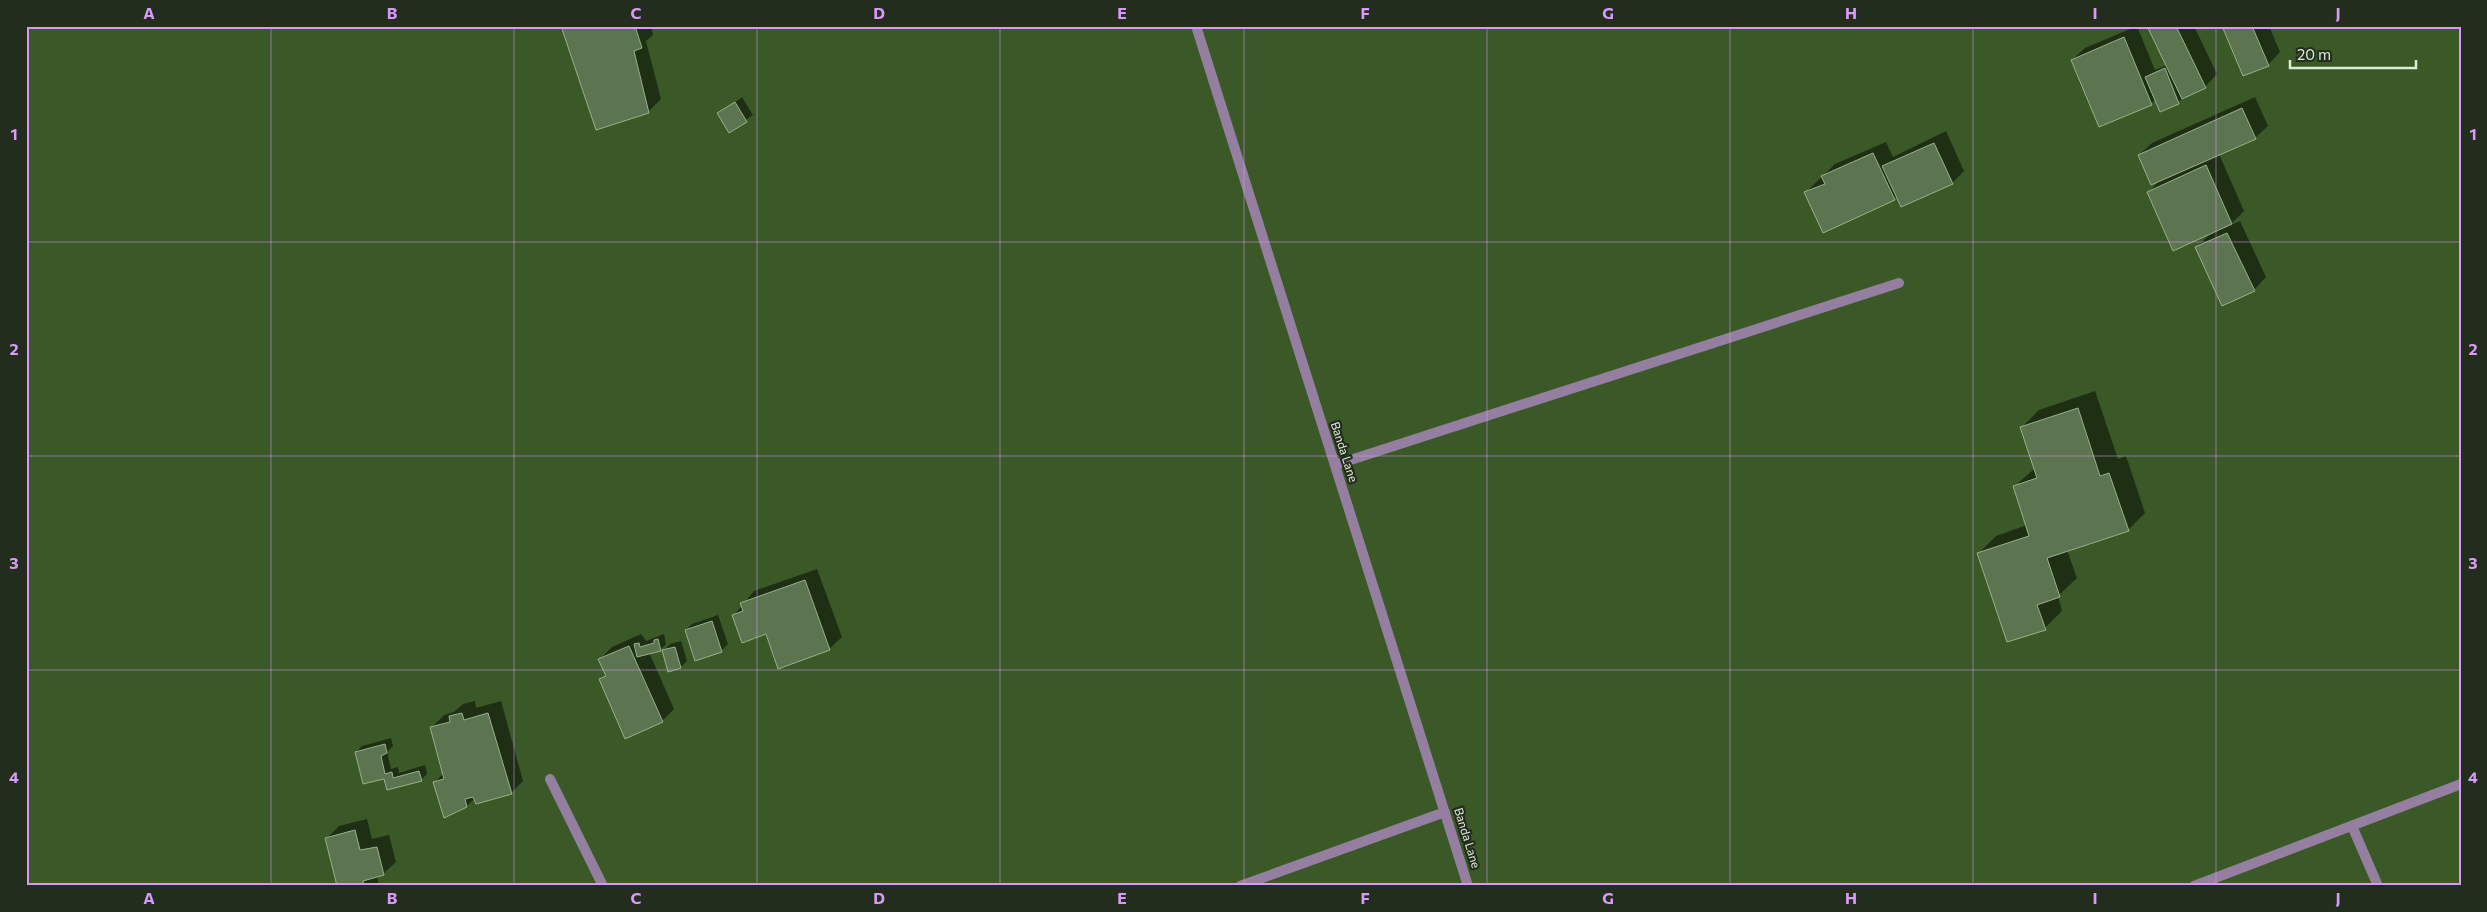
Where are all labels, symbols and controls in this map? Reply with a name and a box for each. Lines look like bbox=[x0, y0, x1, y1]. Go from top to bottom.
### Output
text: A bbox=[143, 3, 155, 22]
text: B bbox=[387, 3, 398, 22]
text: C bbox=[631, 3, 642, 22]
text: D bbox=[873, 3, 885, 22]
text: E bbox=[1117, 3, 1127, 22]
text: F bbox=[1360, 3, 1370, 22]
text: G bbox=[1602, 3, 1614, 22]
text: H bbox=[1845, 3, 1857, 22]
text: I bbox=[2092, 3, 2098, 22]
text: J bbox=[2335, 3, 2341, 22]
scale bar bbox=[2290, 38, 2416, 70]
text: 20 m bbox=[2297, 45, 2331, 63]
text: 1 bbox=[10, 124, 18, 143]
text: 1 bbox=[2469, 124, 2477, 143]
text: 2 bbox=[9, 339, 19, 358]
text: 2 bbox=[2468, 339, 2478, 358]
street label: Banda Lane bbox=[1329, 420, 1361, 484]
text: 3 bbox=[9, 553, 19, 572]
text: 3 bbox=[2468, 553, 2478, 572]
text: 4 bbox=[9, 767, 19, 786]
text: 4 bbox=[2468, 767, 2478, 786]
street label: Banda Lane bbox=[1452, 806, 1484, 870]
text: A bbox=[143, 888, 155, 907]
text: B bbox=[387, 888, 398, 907]
text: C bbox=[631, 888, 642, 907]
text: D bbox=[873, 888, 885, 907]
text: E bbox=[1117, 888, 1127, 907]
text: F bbox=[1360, 888, 1370, 907]
text: G bbox=[1602, 888, 1614, 907]
text: H bbox=[1845, 888, 1857, 907]
text: I bbox=[2092, 888, 2098, 907]
text: J bbox=[2335, 888, 2341, 907]

